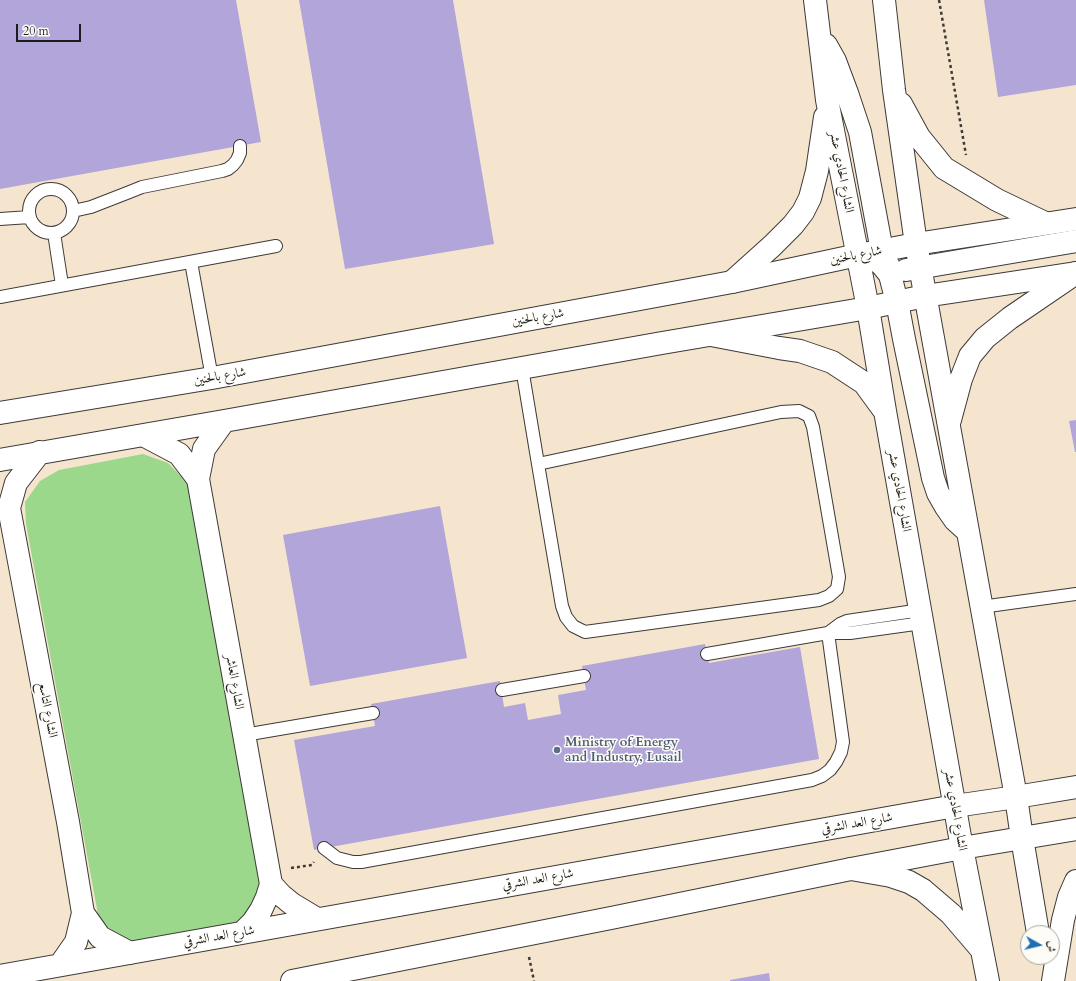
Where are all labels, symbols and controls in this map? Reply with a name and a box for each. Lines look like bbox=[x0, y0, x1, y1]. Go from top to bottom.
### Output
scale bar bbox=[18, 16, 83, 42]
text: 20 m bbox=[23, 23, 49, 39]
street label: الشارع الحادي عشر bbox=[825, 130, 857, 214]
street label: شارع بالحنين bbox=[829, 243, 883, 269]
street label: شارع بالحنين bbox=[511, 306, 565, 330]
street label: شارع بالحنين bbox=[193, 365, 247, 389]
street label: الشارع الحادي عشر bbox=[884, 449, 914, 533]
street label: الشارع العاشر bbox=[221, 653, 247, 711]
street label: الشارع التاسع bbox=[34, 681, 60, 739]
place label: Ministry of Energy and Industry, Lusail bbox=[565, 735, 681, 766]
marker: Ministry of Energy and Industry, Lusail bbox=[552, 745, 562, 755]
street label: الشارع الحادي عشر bbox=[940, 768, 970, 852]
street label: شارع العد الشرقي bbox=[820, 810, 894, 838]
street label: شارع العد الشرقي bbox=[501, 866, 575, 894]
street label: شارع العد الشرقي bbox=[182, 923, 256, 951]
north arrow bbox=[1020, 925, 1060, 965]
text: ش bbox=[1043, 940, 1060, 953]

